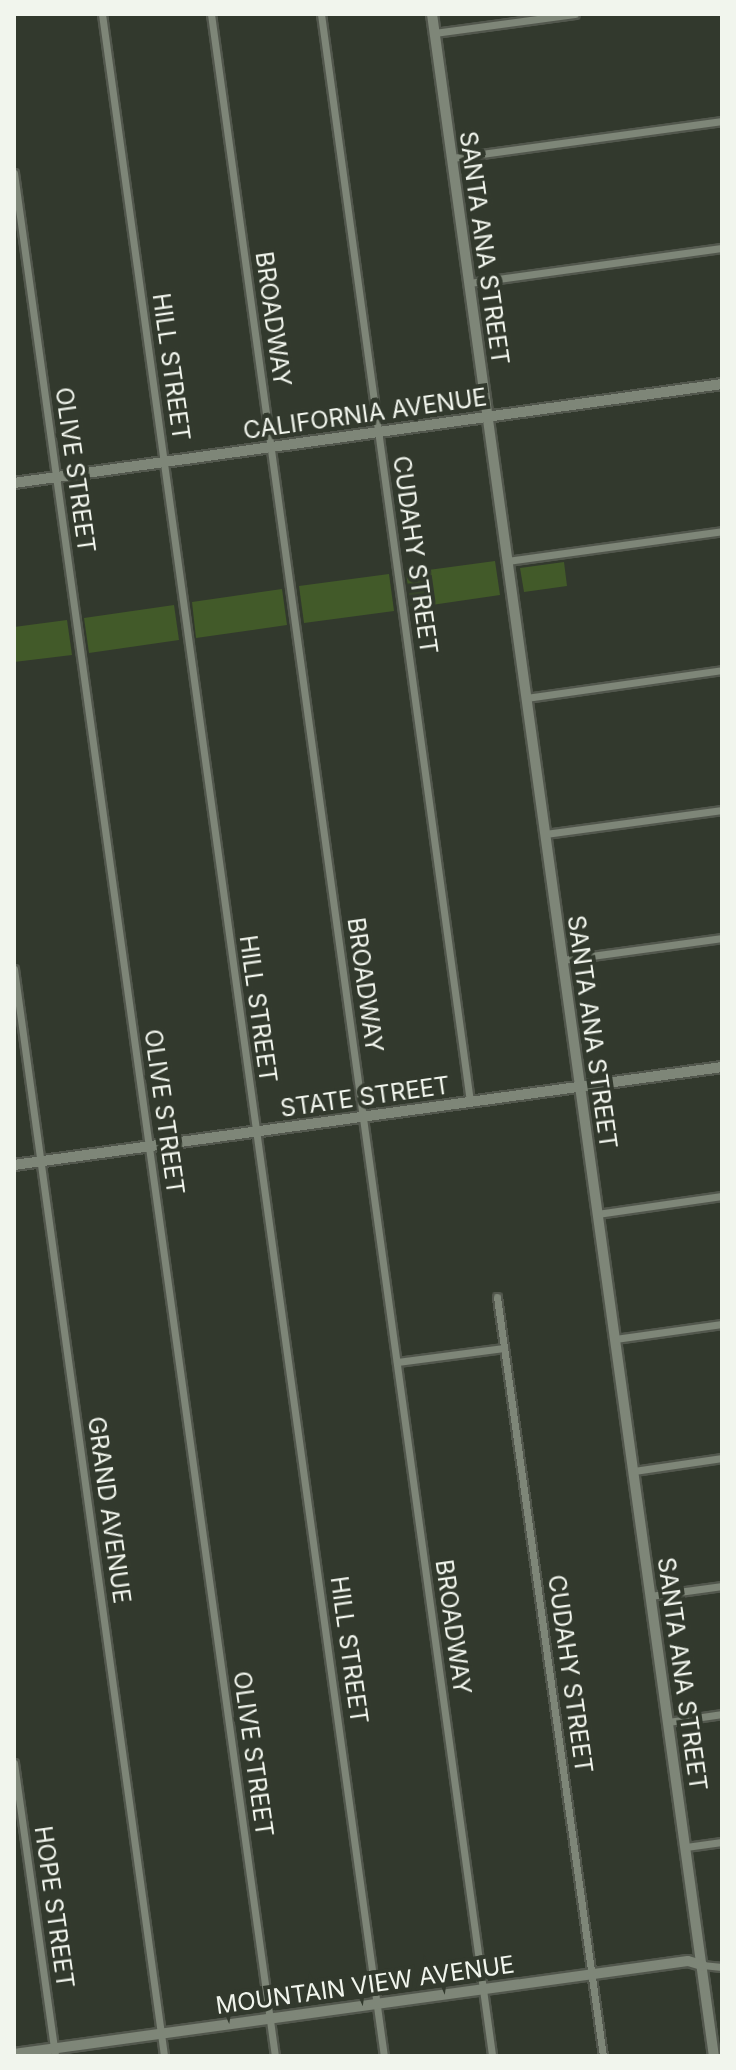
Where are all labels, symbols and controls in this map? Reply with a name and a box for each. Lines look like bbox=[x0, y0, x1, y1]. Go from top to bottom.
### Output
street label: SANTA ANA STREET bbox=[453, 129, 515, 367]
street label: BROADWAY bbox=[249, 250, 297, 388]
street label: HILL STREET bbox=[146, 291, 196, 443]
street label: CALIFORNIA AVENUE bbox=[241, 383, 489, 445]
street label: OLIVE STREET bbox=[49, 385, 101, 555]
street label: CUDAHY STREET bbox=[387, 454, 443, 656]
street label: SANTA ANA STREET bbox=[561, 913, 623, 1151]
street label: BROADWAY bbox=[341, 916, 389, 1054]
street label: HILL STREET bbox=[233, 933, 283, 1085]
street label: OLIVE STREET bbox=[138, 1027, 190, 1197]
street label: STATE STREET bbox=[278, 1071, 452, 1123]
street label: GRAND AVENUE bbox=[82, 1415, 136, 1605]
street label: SANTA ANA STREET bbox=[651, 1555, 713, 1793]
street label: BROADWAY bbox=[429, 1558, 477, 1696]
street label: CUDAHY STREET bbox=[542, 1573, 598, 1775]
street label: HILL STREET bbox=[324, 1574, 374, 1726]
street label: OLIVE STREET bbox=[227, 1669, 279, 1839]
street label: HOPE STREET bbox=[28, 1824, 80, 1990]
street label: MOUNTAIN VIEW AVENUE bbox=[214, 1950, 516, 2020]

